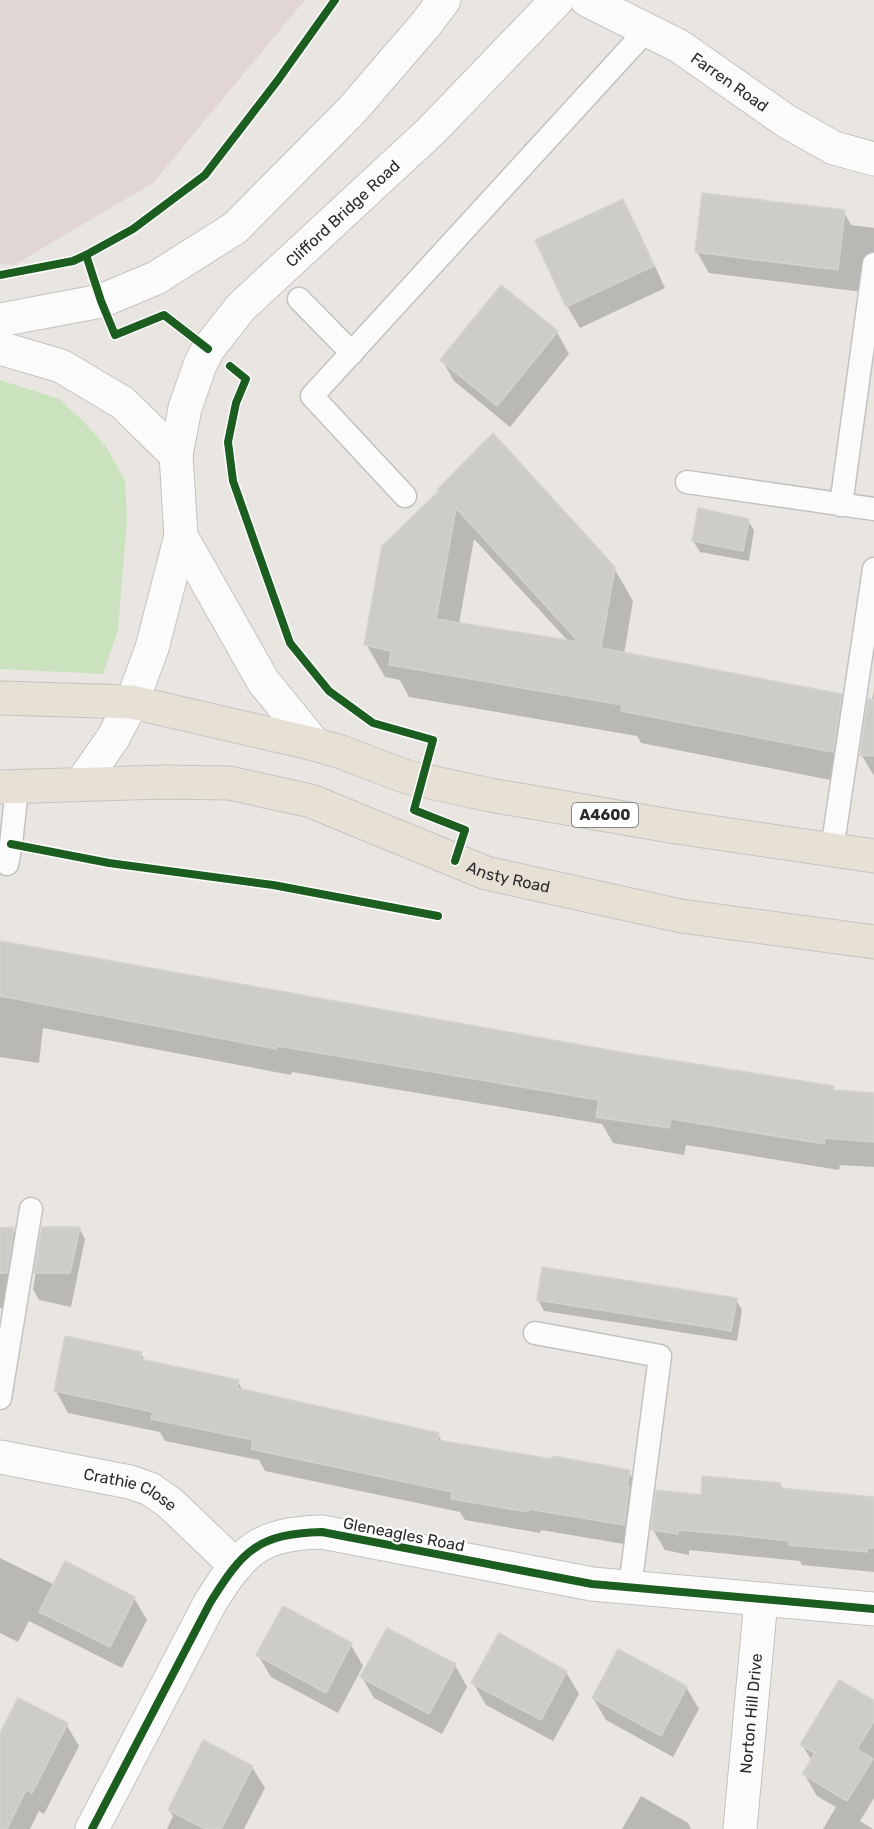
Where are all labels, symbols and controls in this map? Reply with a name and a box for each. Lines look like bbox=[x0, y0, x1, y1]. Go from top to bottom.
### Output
street label: Farren Road bbox=[687, 48, 772, 116]
street label: Clifford Bridge Road bbox=[282, 156, 404, 271]
road number: A4600 bbox=[572, 803, 638, 827]
street label: Ansty Road bbox=[464, 857, 552, 897]
street label: Crathie Close bbox=[82, 1464, 181, 1515]
street label: Gleneagles Road bbox=[341, 1513, 466, 1556]
street label: Norton Hill Drive bbox=[736, 1652, 766, 1775]

